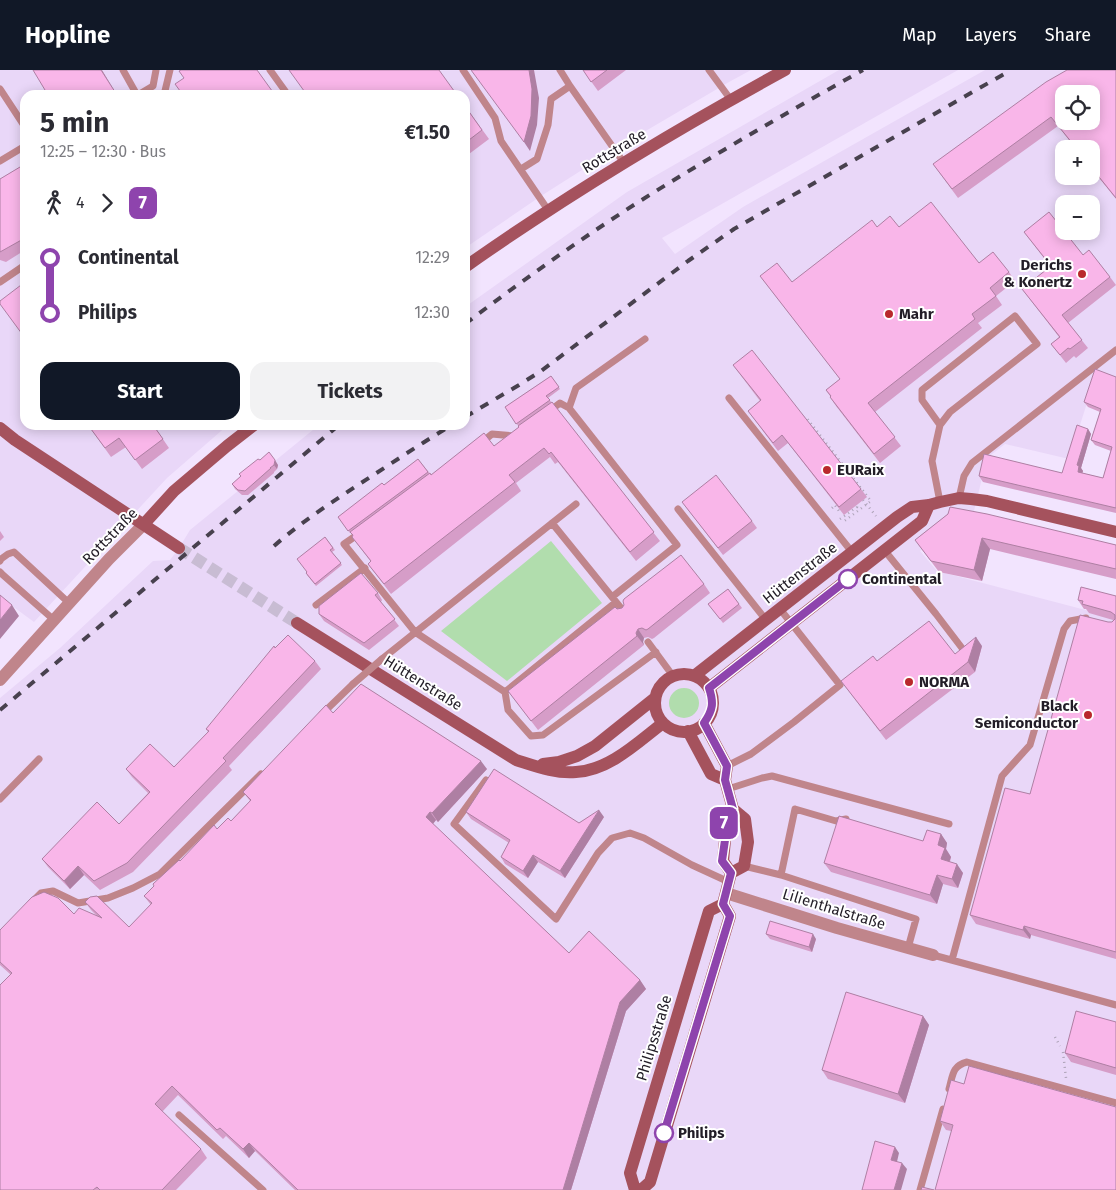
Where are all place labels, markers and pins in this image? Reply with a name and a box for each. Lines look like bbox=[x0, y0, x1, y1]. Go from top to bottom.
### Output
place label: Derichs & Konertz bbox=[1003, 256, 1072, 291]
marker: Derichs & Konertz bbox=[1076, 268, 1088, 280]
place label: Mahr bbox=[899, 305, 935, 323]
marker: Mahr bbox=[883, 308, 895, 320]
place label: EURaix bbox=[837, 461, 884, 479]
marker: EURaix bbox=[821, 464, 833, 476]
marker: Continental bbox=[838, 569, 858, 589]
place label: Continental bbox=[862, 570, 942, 588]
place label: NORMA bbox=[919, 673, 970, 691]
marker: NORMA bbox=[903, 676, 915, 688]
place label: Black Semiconductor bbox=[975, 697, 1079, 732]
marker: Black Semiconductor bbox=[1082, 709, 1094, 721]
marker: Philips bbox=[654, 1123, 674, 1143]
place label: Philips bbox=[678, 1124, 724, 1142]

